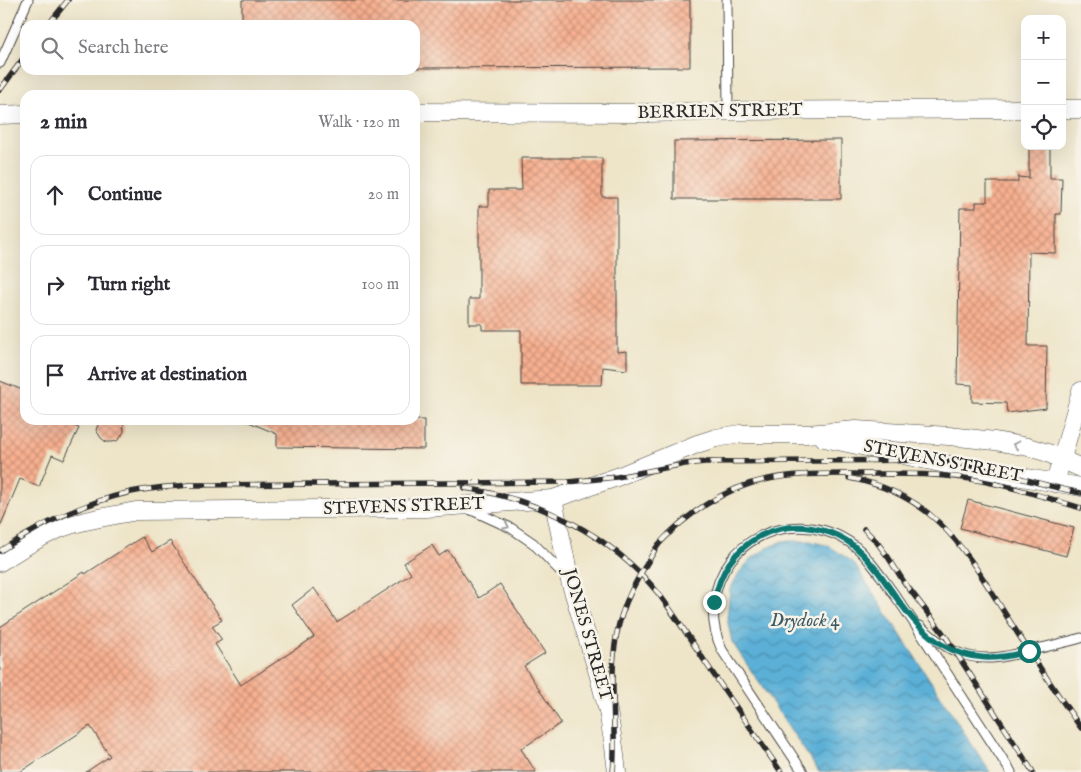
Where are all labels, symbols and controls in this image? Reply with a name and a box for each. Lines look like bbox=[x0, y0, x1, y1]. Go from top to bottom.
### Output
map controls bbox=[1021, 15, 1066, 150]
button: + bbox=[1021, 15, 1066, 60]
search box bbox=[20, 20, 420, 75]
icon: search bbox=[38, 34, 66, 62]
text: Search here bbox=[78, 36, 169, 60]
button: − bbox=[1021, 60, 1066, 105]
street label: BERRIEN STREET bbox=[637, 99, 803, 125]
button: locate bbox=[1021, 105, 1066, 150]
text: 2 min bbox=[40, 109, 87, 136]
text: Walk · 120 m bbox=[318, 113, 400, 133]
icon: ahead bbox=[41, 181, 69, 209]
text: Continue bbox=[88, 183, 162, 207]
text: 20 m bbox=[368, 185, 399, 205]
icon: right bbox=[41, 271, 69, 299]
text: Turn right bbox=[88, 273, 170, 297]
text: 100 m bbox=[362, 275, 399, 295]
icon: arrive bbox=[41, 361, 69, 389]
text: Arrive at destination bbox=[88, 363, 247, 387]
street label: STEVENS STREET bbox=[862, 435, 1024, 489]
one-way arrow bbox=[1011, 440, 1020, 451]
street label: STEVENS STREET bbox=[323, 493, 485, 521]
one-way arrow bbox=[501, 520, 510, 530]
street label: JONES STREET bbox=[557, 564, 617, 704]
route end bbox=[703, 591, 726, 614]
water label: Drydock 4 bbox=[770, 609, 840, 633]
route start bbox=[1018, 640, 1041, 663]

